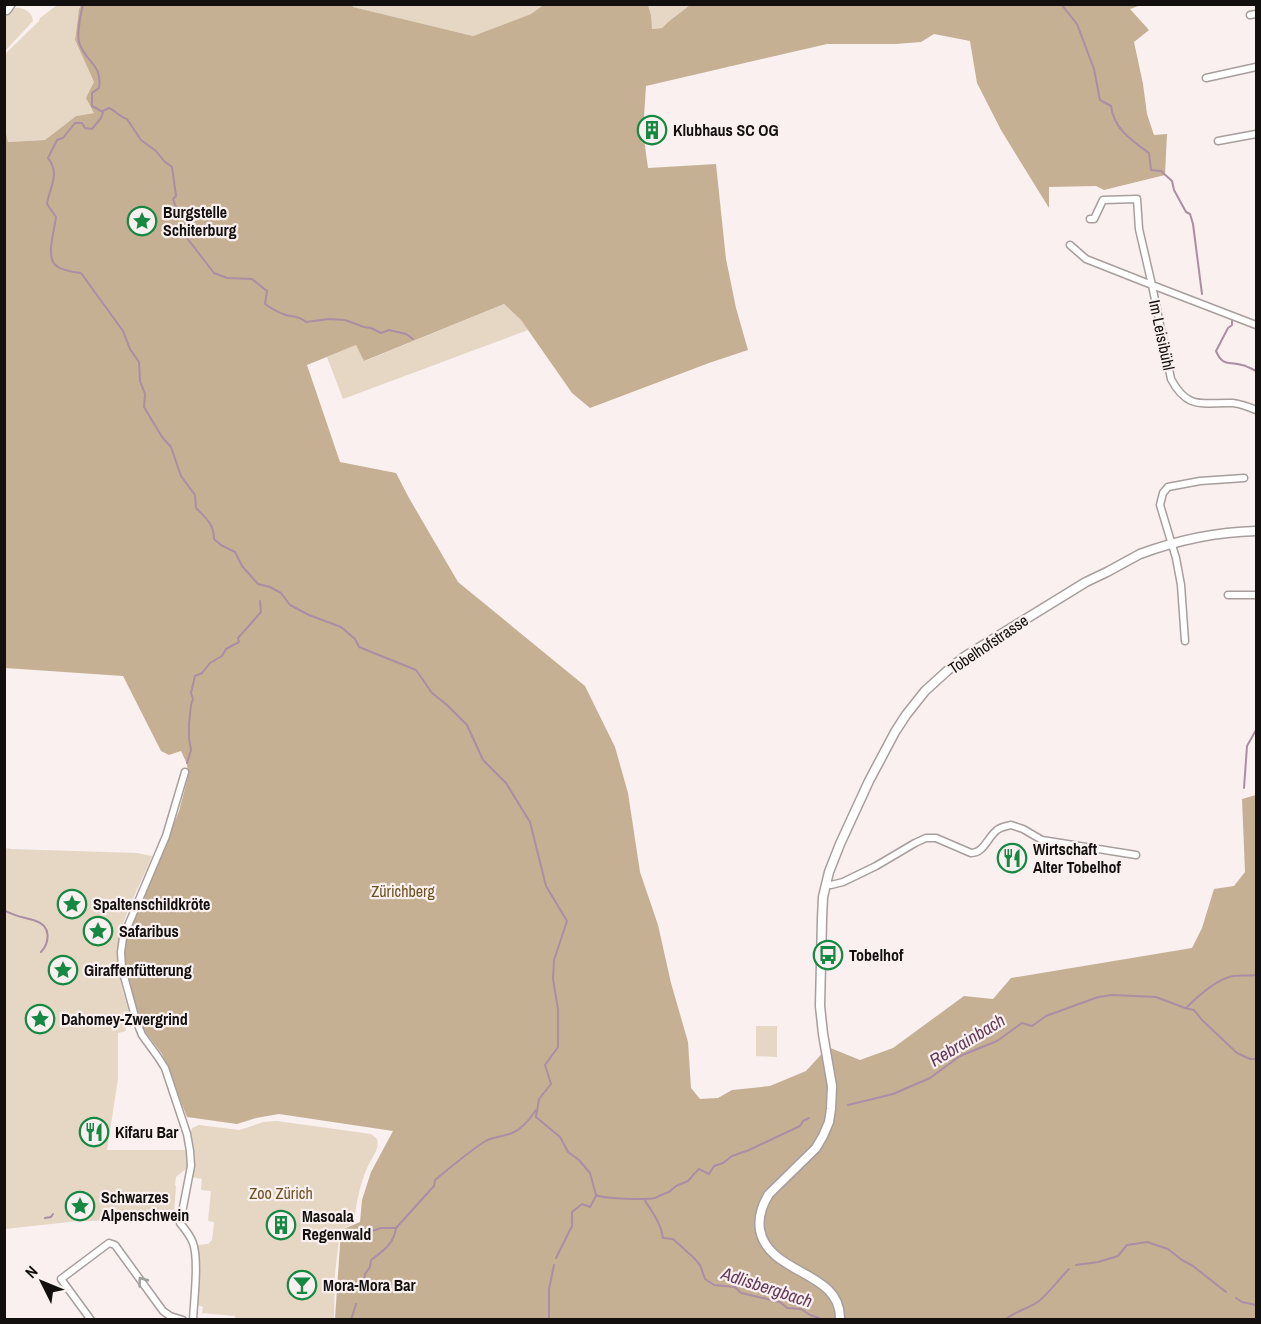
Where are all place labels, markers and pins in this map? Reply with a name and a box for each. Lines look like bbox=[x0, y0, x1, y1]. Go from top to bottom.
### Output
building icon: Klubhaus SC OG bbox=[636, 114, 668, 146]
place label: Klubhaus SC OG bbox=[673, 119, 779, 141]
place label: Burgstelle Schiterburg bbox=[163, 201, 237, 241]
place icon: Burgstelle Schiterburg bbox=[126, 205, 158, 237]
place label: Wirtschaft Alter Tobelhof bbox=[1033, 838, 1122, 878]
restaurant icon: Wirtschaft Alter Tobelhof bbox=[996, 842, 1028, 874]
place icon: Spaltenschildkröte bbox=[56, 888, 88, 920]
place label: Spaltenschildkröte bbox=[93, 893, 210, 915]
place icon: Safaribus bbox=[82, 915, 114, 947]
place label: Safaribus bbox=[119, 920, 179, 942]
bus stop icon: Tobelhof bbox=[812, 939, 844, 971]
place label: Tobelhof bbox=[849, 944, 904, 966]
place icon: Giraffenfütterung bbox=[47, 954, 79, 986]
place label: Giraffenfütterung bbox=[84, 959, 192, 981]
place icon: Dahomey-Zwergrind bbox=[24, 1003, 56, 1035]
place label: Dahomey-Zwergrind bbox=[61, 1008, 188, 1030]
restaurant icon: Kifaru Bar bbox=[78, 1116, 110, 1148]
place label: Kifaru Bar bbox=[115, 1121, 179, 1143]
place label: Schwarzes Alpenschwein bbox=[101, 1186, 189, 1226]
place icon: Schwarzes Alpenschwein bbox=[64, 1190, 96, 1222]
place label: Masoala Regenwald bbox=[302, 1205, 371, 1245]
building icon: Masoala Regenwald bbox=[265, 1209, 297, 1241]
bar icon: Mora-Mora Bar bbox=[286, 1269, 318, 1301]
place label: Mora-Mora Bar bbox=[323, 1274, 416, 1296]

